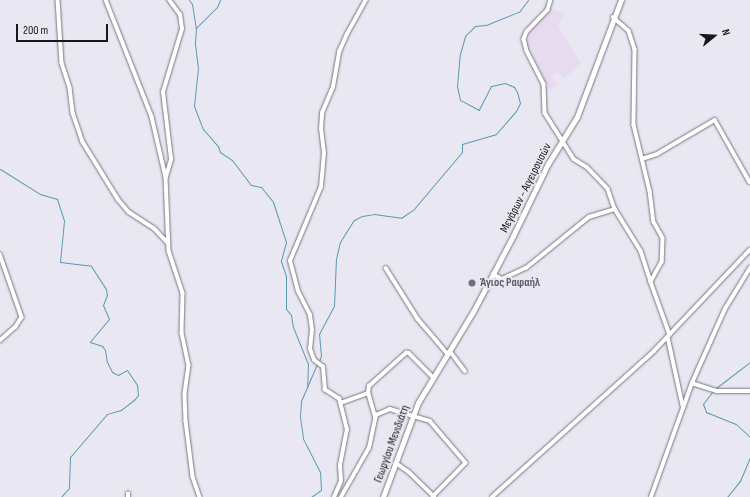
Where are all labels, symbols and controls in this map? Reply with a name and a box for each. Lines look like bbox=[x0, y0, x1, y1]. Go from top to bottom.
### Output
scale bar bbox=[18, 16, 110, 42]
north arrow bbox=[694, 16, 734, 56]
text: 200 m bbox=[23, 23, 48, 38]
text: N bbox=[719, 27, 733, 37]
street label: Μεγάρων - Αιγειρουσών bbox=[497, 141, 555, 235]
place label: Άγιος Ραφαήλ bbox=[480, 276, 540, 290]
marker: Άγιος Ραφαήλ bbox=[467, 278, 477, 288]
street label: Γεωργίου Μενιδιάτη bbox=[371, 403, 413, 485]

